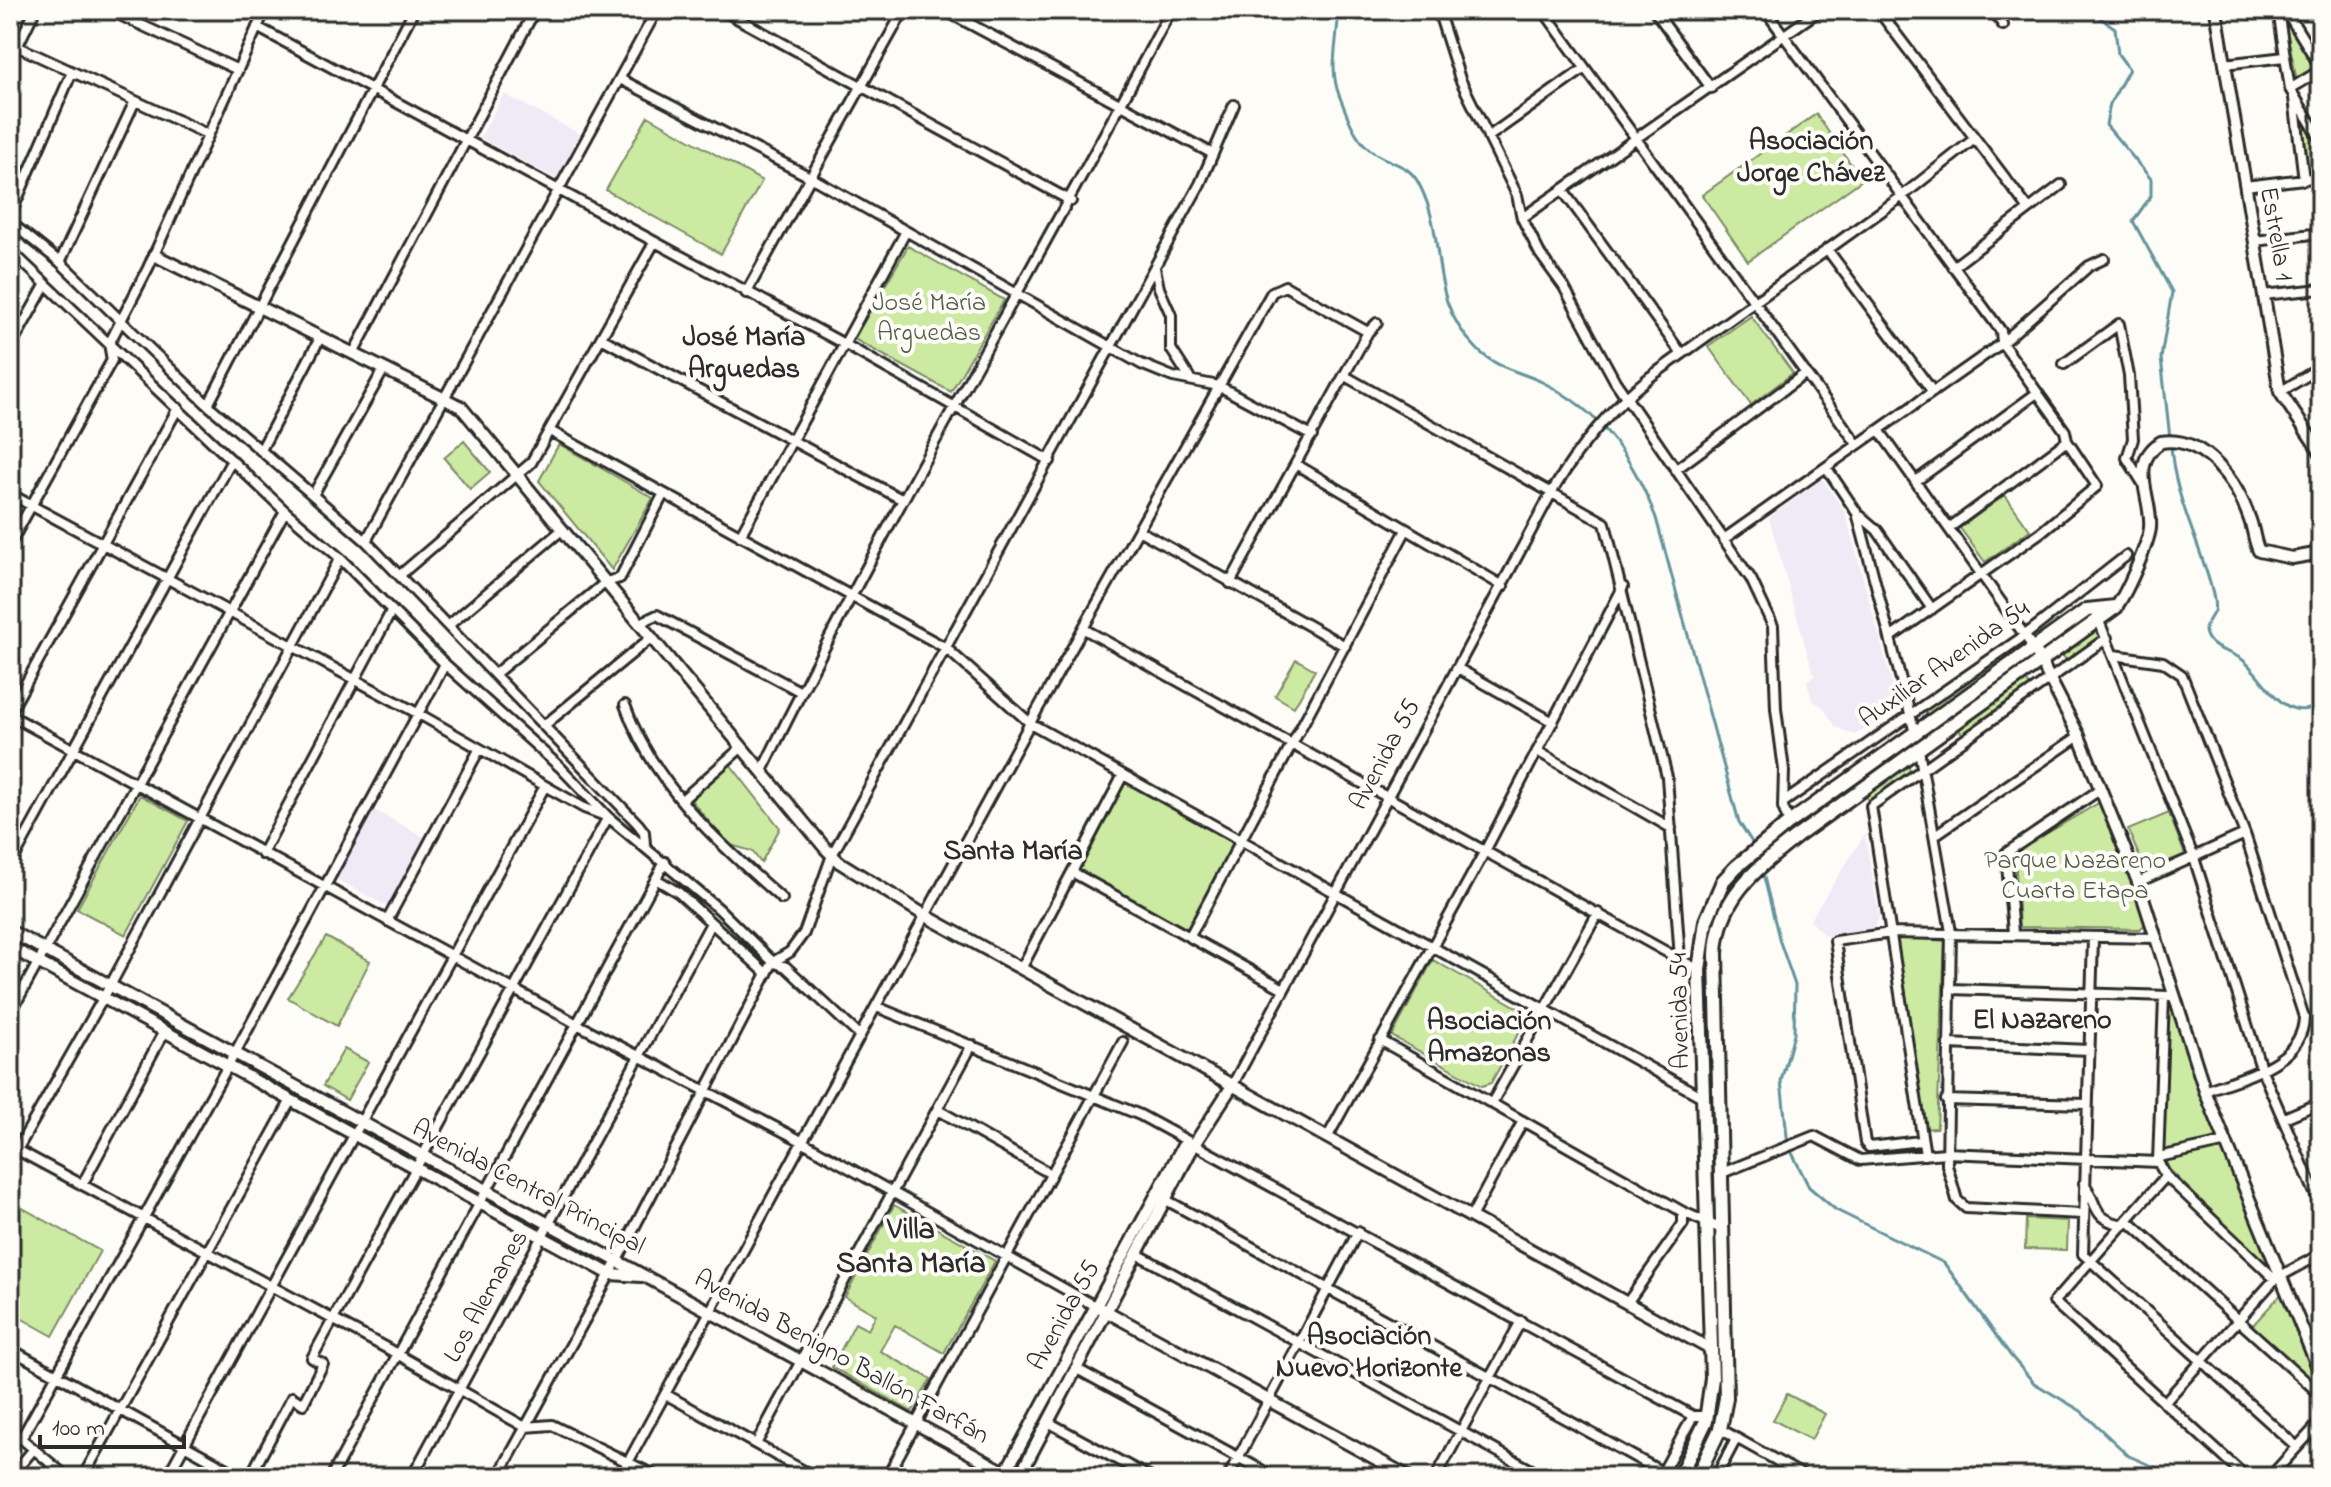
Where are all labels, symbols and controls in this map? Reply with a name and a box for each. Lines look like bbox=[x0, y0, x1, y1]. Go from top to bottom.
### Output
district label: Asociación Jorge Chávez bbox=[1737, 122, 1886, 196]
street label: Estrella 1 bbox=[2248, 184, 2302, 284]
park label: José María Arguedas bbox=[872, 285, 986, 353]
district label: José María Arguedas bbox=[683, 318, 805, 392]
street label: Auxiliar Avenida 54 bbox=[1852, 591, 2039, 738]
street label: Avenida 55 bbox=[1341, 693, 1431, 817]
district label: Santa María bbox=[943, 832, 1083, 873]
park label: Parque Nazareno Cuarta Etapa bbox=[1984, 843, 2166, 911]
street label: Avenida 54 bbox=[1661, 952, 1701, 1070]
district label: El Nazareno bbox=[1972, 1001, 2112, 1042]
district label: Asociación Amazonas bbox=[1427, 1002, 1551, 1075]
street label: Avenida Central Principal bbox=[405, 1110, 651, 1266]
district label: Villa Santa María bbox=[836, 1209, 986, 1287]
street label: Los Alemanes bbox=[435, 1224, 539, 1370]
street label: Avenida 55 bbox=[1019, 1254, 1111, 1378]
street label: Avenida Benigno Ballón Farfán bbox=[686, 1261, 996, 1455]
district label: Asociación Nuevo Horizonte bbox=[1276, 1317, 1464, 1390]
scale bar bbox=[40, 1399, 184, 1449]
text: 100 m bbox=[52, 1412, 105, 1447]

